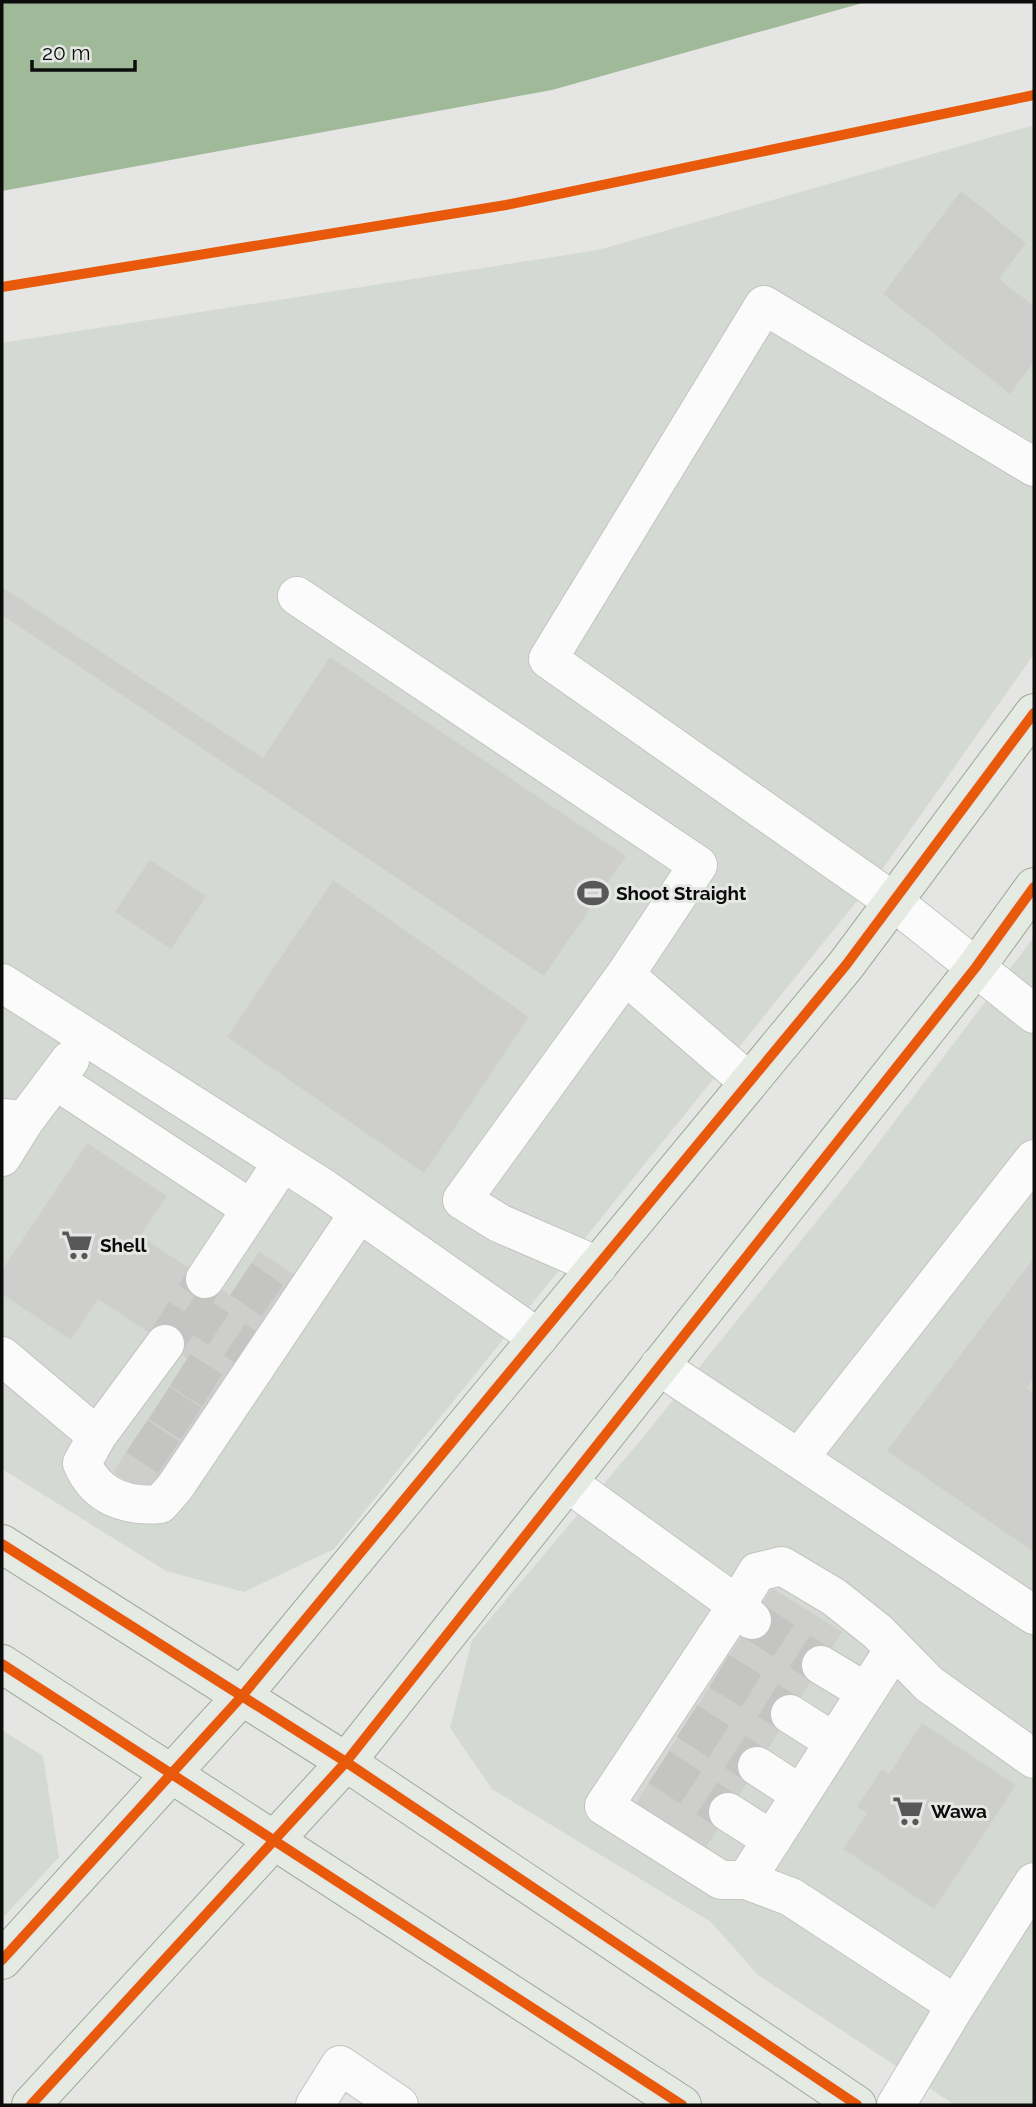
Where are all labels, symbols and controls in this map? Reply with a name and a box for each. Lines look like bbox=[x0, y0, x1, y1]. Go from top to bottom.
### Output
scale bar bbox=[32, 28, 135, 72]
text: 20 m bbox=[42, 40, 90, 65]
sports icon: Shoot Straight bbox=[576, 876, 610, 910]
place label: Shoot Straight bbox=[616, 882, 747, 904]
supermarket icon: Shell bbox=[60, 1228, 94, 1262]
place label: Shell bbox=[100, 1234, 147, 1256]
supermarket icon: Wawa bbox=[891, 1794, 925, 1828]
place label: Wawa bbox=[931, 1800, 987, 1822]

